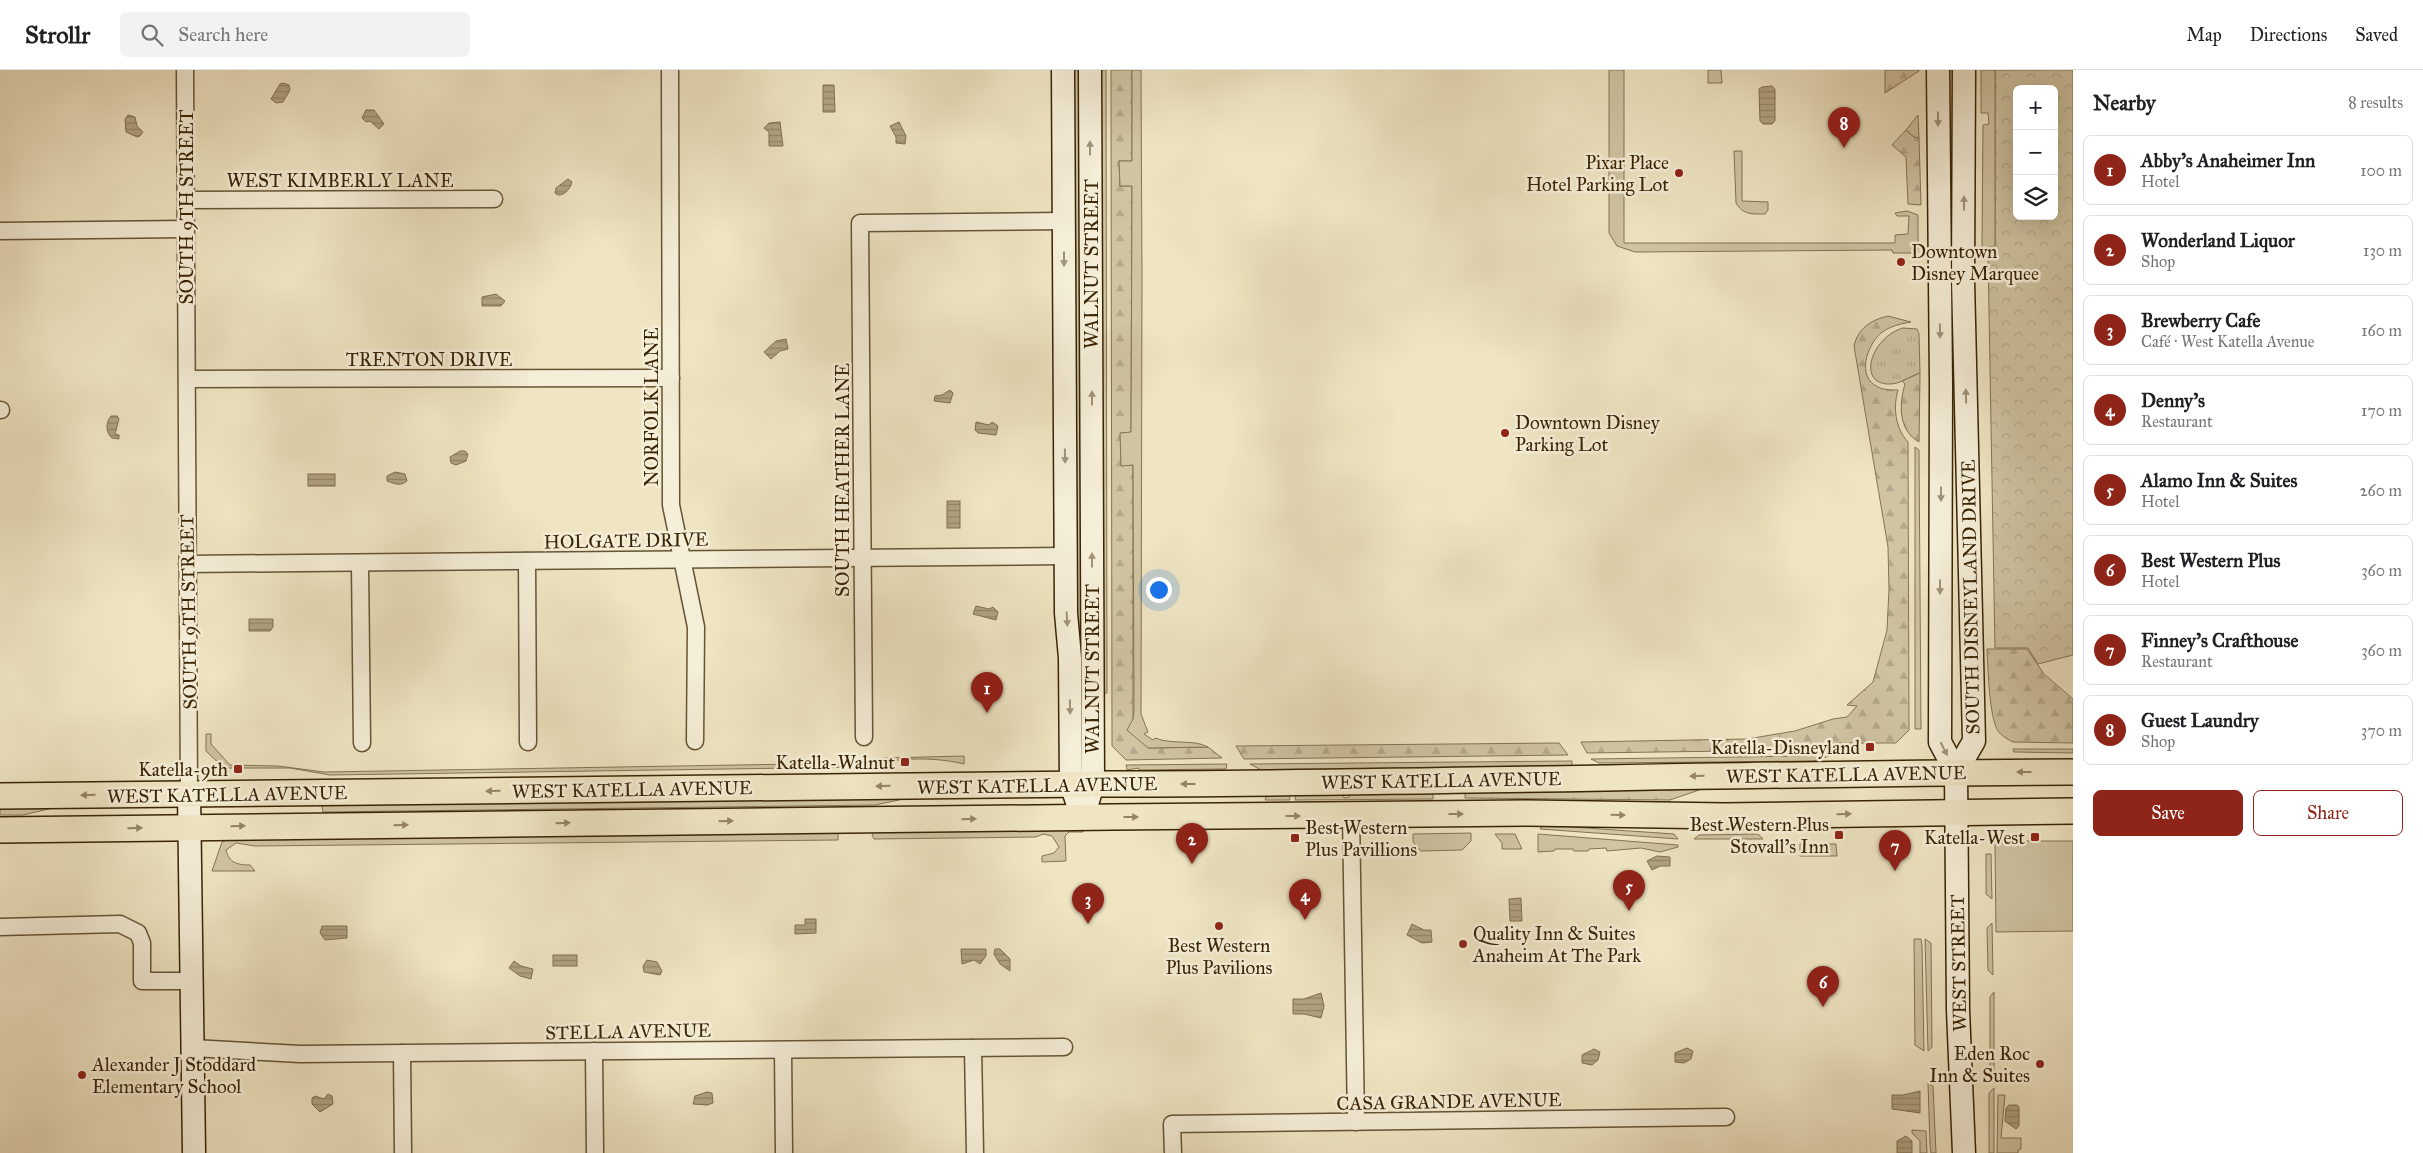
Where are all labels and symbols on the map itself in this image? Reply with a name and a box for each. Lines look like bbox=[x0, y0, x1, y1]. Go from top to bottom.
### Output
pin: 8 bbox=[1828, 107, 1860, 148]
street label: SOUTH 9TH STREET bbox=[175, 109, 198, 305]
one-way arrow bbox=[1934, 111, 1942, 127]
one-way arrow bbox=[1086, 139, 1094, 155]
place label: Pixar Place Hotel Parking Lot bbox=[1526, 151, 1669, 197]
marker: Pixar Place Hotel Parking Lot bbox=[1673, 167, 1685, 179]
street label: WEST KIMBERLY LANE bbox=[226, 169, 454, 192]
street label: WALNUT STREET bbox=[1080, 179, 1103, 349]
one-way arrow bbox=[1960, 194, 1968, 210]
place label: Downtown Disney Marquee bbox=[1911, 240, 2039, 286]
one-way arrow bbox=[1060, 251, 1068, 267]
marker: Downtown Disney Marquee bbox=[1895, 256, 1907, 268]
one-way arrow bbox=[1936, 324, 1944, 340]
street label: NORFOLK LANE bbox=[640, 327, 663, 487]
street label: TRENTON DRIVE bbox=[346, 348, 513, 371]
street label: SOUTH HEATHER LANE bbox=[831, 363, 854, 597]
one-way arrow bbox=[1962, 388, 1970, 404]
one-way arrow bbox=[1088, 389, 1096, 405]
place label: Downtown Disney Parking Lot bbox=[1515, 411, 1661, 457]
marker: Downtown Disney Parking Lot bbox=[1499, 427, 1511, 439]
one-way arrow bbox=[1061, 448, 1069, 464]
street label: SOUTH DISNEYLAND DRIVE bbox=[1957, 459, 1984, 735]
one-way arrow bbox=[1937, 486, 1945, 502]
street label: SOUTH 9TH STREET bbox=[175, 514, 202, 710]
street label: HOLGATE DRIVE bbox=[544, 528, 709, 553]
one-way arrow bbox=[1088, 552, 1096, 568]
your location bbox=[1146, 577, 1172, 603]
one-way arrow bbox=[1936, 579, 1944, 595]
street label: WALNUT STREET bbox=[1081, 584, 1104, 754]
one-way arrow bbox=[1063, 611, 1071, 627]
pin: 1 bbox=[971, 672, 1003, 713]
one-way arrow bbox=[1066, 699, 1074, 715]
place label: Katella-Disneyland bbox=[1711, 736, 1860, 759]
marker: Katella-Disneyland bbox=[1864, 741, 1876, 753]
one-way arrow bbox=[1940, 741, 1948, 756]
place label: Katella-Walnut bbox=[775, 751, 895, 774]
marker: Katella-Walnut bbox=[899, 756, 911, 768]
place label: Katella-9th bbox=[138, 758, 228, 781]
street label: WEST KATELLA AVENUE bbox=[1726, 761, 1967, 788]
marker: Katella-9th bbox=[232, 763, 244, 775]
street label: WEST KATELLA AVENUE bbox=[1321, 767, 1562, 794]
one-way arrow bbox=[2016, 768, 2032, 776]
street label: WEST KATELLA AVENUE bbox=[917, 772, 1158, 799]
one-way arrow bbox=[1689, 772, 1705, 780]
street label: WEST KATELLA AVENUE bbox=[512, 776, 753, 803]
one-way arrow bbox=[1180, 780, 1196, 788]
street label: WEST KATELLA AVENUE bbox=[107, 781, 348, 808]
one-way arrow bbox=[874, 782, 890, 790]
one-way arrow bbox=[484, 787, 500, 795]
one-way arrow bbox=[80, 791, 96, 799]
one-way arrow bbox=[1448, 810, 1464, 818]
one-way arrow bbox=[1836, 810, 1852, 818]
one-way arrow bbox=[1286, 811, 1302, 819]
one-way arrow bbox=[1611, 811, 1627, 819]
one-way arrow bbox=[1123, 813, 1139, 821]
place label: Best Western Plus Stovall's Inn bbox=[1690, 813, 1829, 858]
one-way arrow bbox=[961, 815, 977, 823]
place label: Best Western Plus Pavillions bbox=[1305, 816, 1417, 861]
one-way arrow bbox=[718, 817, 734, 825]
one-way arrow bbox=[556, 819, 572, 827]
one-way arrow bbox=[393, 820, 409, 828]
one-way arrow bbox=[231, 822, 247, 830]
pin: 2 bbox=[1176, 823, 1208, 864]
one-way arrow bbox=[127, 824, 143, 832]
place label: Katella-West bbox=[1924, 826, 2025, 849]
marker: Best Western Plus Stovall's Inn bbox=[1833, 829, 1845, 841]
pin: 7 bbox=[1879, 830, 1911, 871]
marker: Katella-West bbox=[2029, 831, 2041, 843]
marker: Best Western Plus Pavillions bbox=[1289, 832, 1301, 844]
pin: 5 bbox=[1613, 870, 1645, 911]
pin: 4 bbox=[1289, 879, 1321, 920]
pin: 3 bbox=[1072, 883, 1104, 924]
street label: WEST STREET bbox=[1946, 894, 1971, 1032]
marker: Best Western Plus Pavilions bbox=[1213, 920, 1225, 932]
place label: Quality Inn & Suites Anaheim At The Park bbox=[1472, 922, 1641, 967]
place label: Best Western Plus Pavilions bbox=[1165, 934, 1273, 979]
marker: Quality Inn & Suites Anaheim At The Park bbox=[1457, 938, 1469, 950]
pin: 6 bbox=[1807, 966, 1839, 1007]
street label: STELLA AVENUE bbox=[545, 1019, 712, 1044]
place label: Eden Roc Inn & Suites bbox=[1929, 1042, 2030, 1087]
place label: Alexander J Stoddard Elementary School bbox=[91, 1053, 256, 1098]
marker: Eden Roc Inn & Suites bbox=[2034, 1058, 2046, 1070]
marker: Alexander J Stoddard Elementary School bbox=[76, 1069, 88, 1081]
street label: CASA GRANDE AVENUE bbox=[1336, 1088, 1562, 1115]

